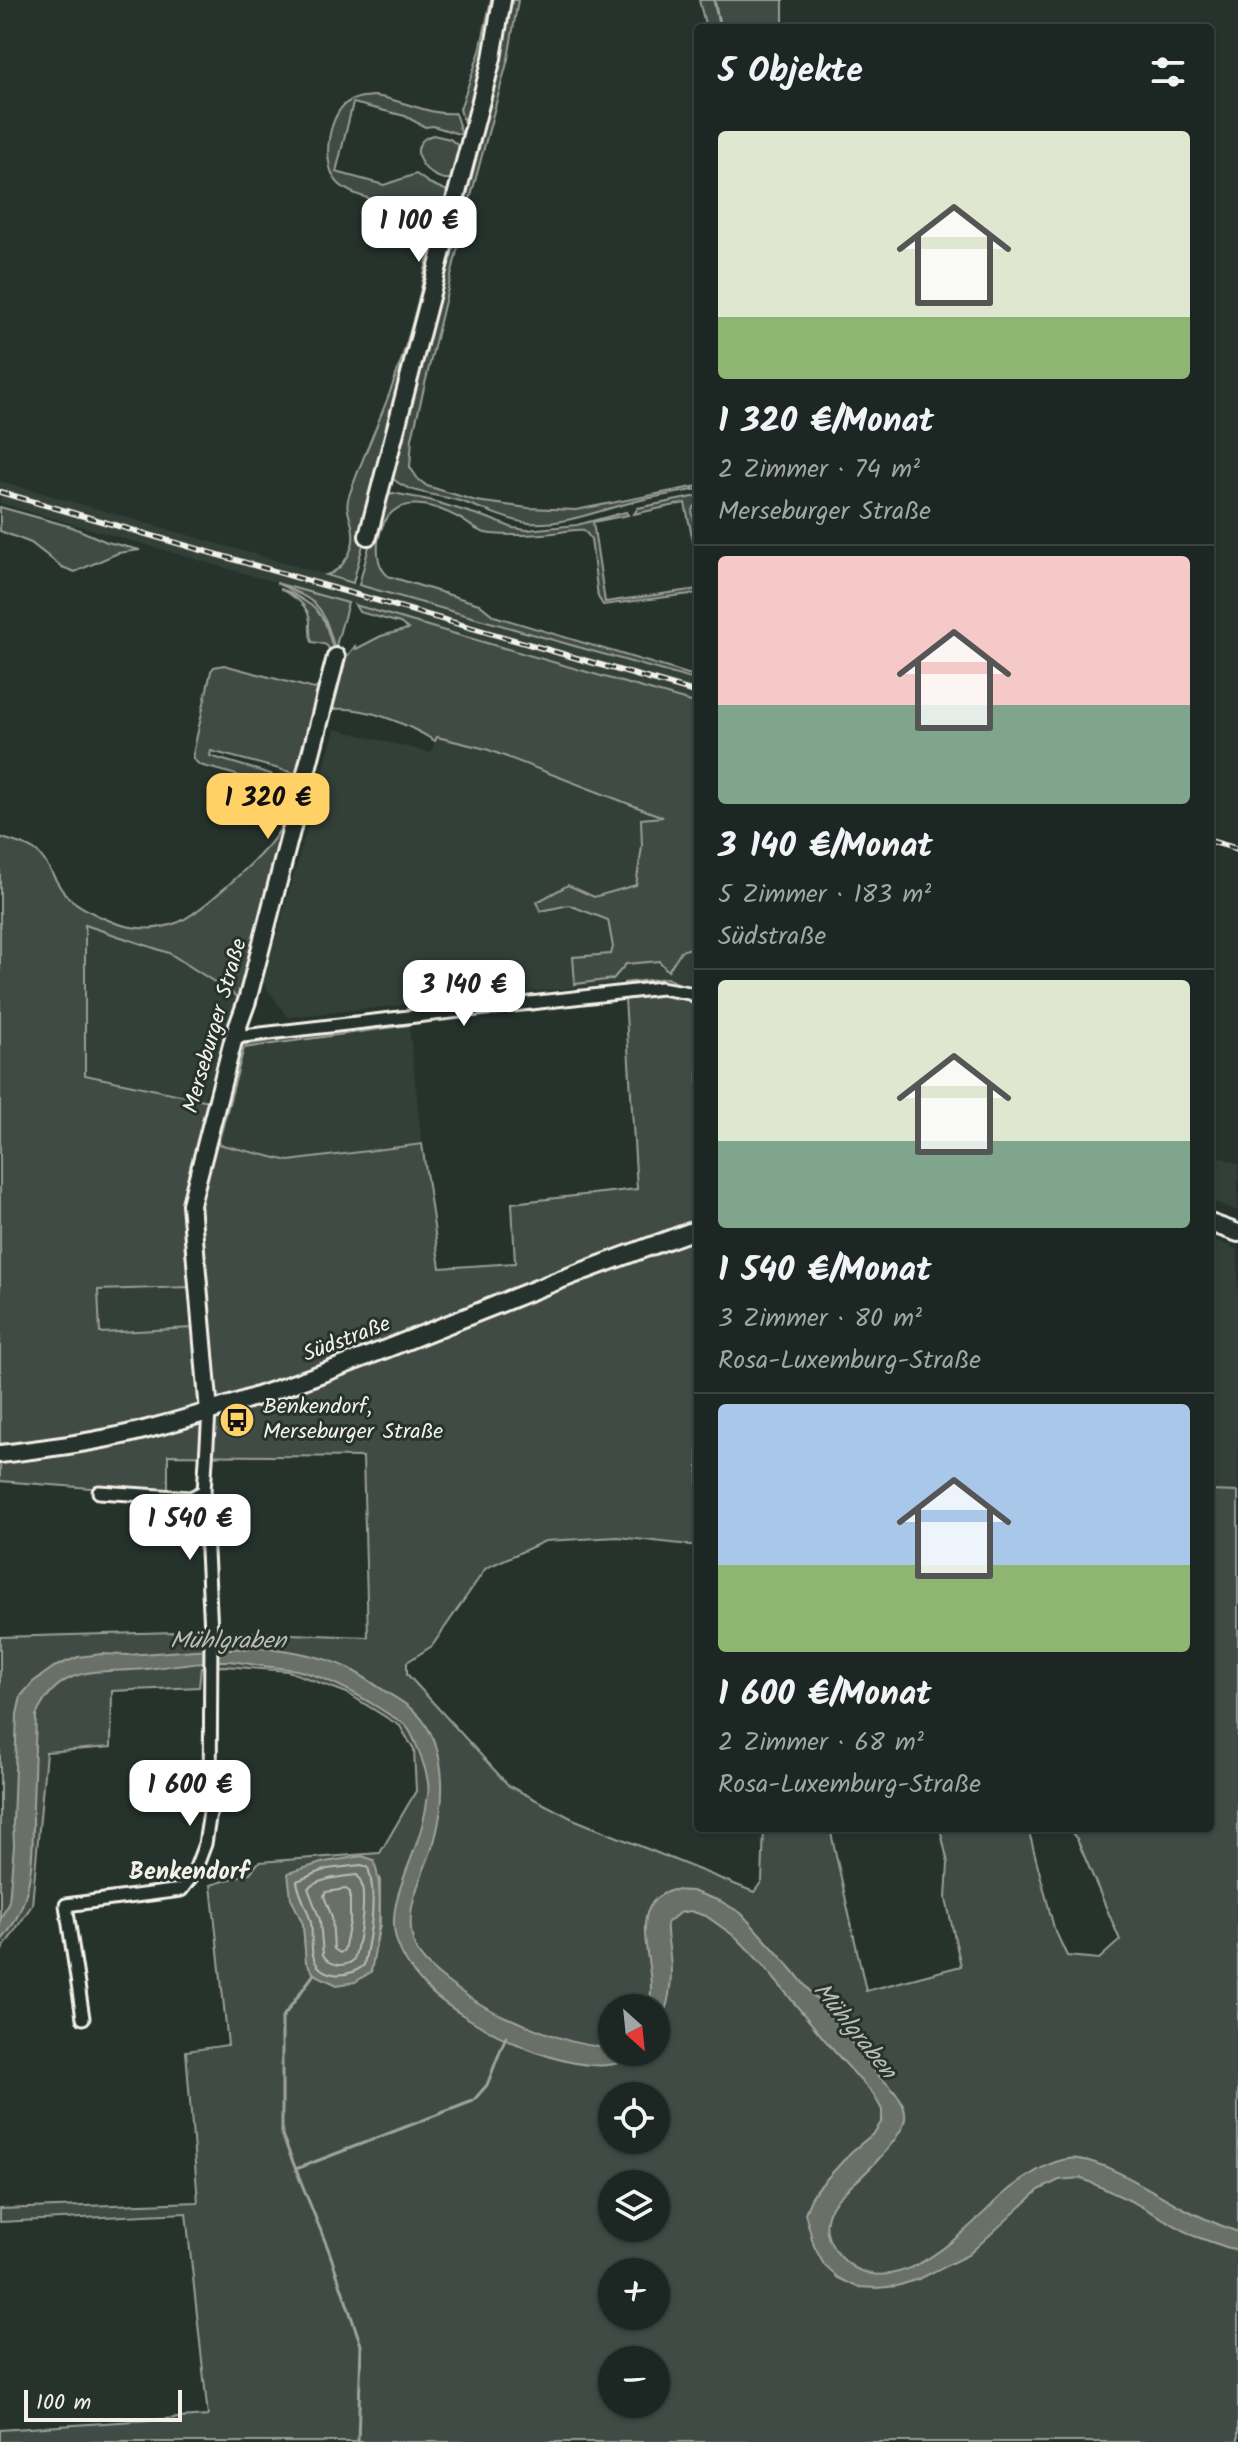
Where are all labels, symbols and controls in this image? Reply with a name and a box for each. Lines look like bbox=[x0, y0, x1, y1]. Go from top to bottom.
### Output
text: 5 Objekte bbox=[718, 45, 863, 99]
icon: filters bbox=[1146, 50, 1190, 94]
icon: home bbox=[882, 183, 1026, 327]
pin: 1 100 € bbox=[345, 196, 493, 264]
text: 1 100 € bbox=[380, 201, 458, 243]
text: 1 320 €/Monat bbox=[718, 395, 934, 449]
text: 2 Zimmer · 74 m² bbox=[718, 449, 920, 491]
text: Merseburger Straße bbox=[718, 491, 931, 533]
icon: home bbox=[882, 608, 1026, 752]
pin: 1 320 € bbox=[194, 773, 342, 841]
text: 1 320 € bbox=[224, 778, 312, 820]
text: 3 140 €/Monat bbox=[718, 820, 933, 874]
text: 5 Zimmer · 183 m² bbox=[718, 874, 931, 916]
text: Südstraße bbox=[718, 916, 826, 958]
street label: Merseburger Straße bbox=[174, 934, 258, 1117]
pin: 3 140 € bbox=[390, 960, 538, 1028]
text: 3 140 € bbox=[421, 965, 507, 1007]
icon: home bbox=[882, 1032, 1026, 1176]
text: 1 540 €/Monat bbox=[718, 1244, 932, 1298]
text: 3 Zimmer · 80 m² bbox=[718, 1298, 922, 1340]
street label: Südstraße bbox=[298, 1307, 396, 1373]
text: Rosa-Luxemburg-Straße bbox=[718, 1340, 981, 1382]
place label: Benkendorf, Merseburger Straße bbox=[263, 1390, 443, 1450]
bus stop icon: Benkendorf, Merseburger Straße bbox=[218, 1401, 256, 1439]
icon: home bbox=[882, 1456, 1026, 1600]
pin: 1 540 € bbox=[116, 1494, 264, 1562]
text: 1 540 € bbox=[147, 1499, 233, 1541]
water label: Mühlgraben bbox=[170, 1622, 288, 1661]
text: 1 600 €/Monat bbox=[718, 1668, 932, 1722]
text: 2 Zimmer · 68 m² bbox=[718, 1722, 924, 1764]
pin: 1 600 € bbox=[116, 1760, 264, 1828]
text: Rosa-Luxemburg-Straße bbox=[718, 1764, 981, 1806]
text: 1 600 € bbox=[147, 1765, 233, 1807]
district label: Benkendorf bbox=[129, 1853, 251, 1892]
water label: Mühlgraben bbox=[802, 1974, 907, 2090]
north arrow bbox=[598, 1994, 670, 2066]
map controls bbox=[598, 1994, 670, 2418]
button: locate bbox=[598, 2082, 670, 2154]
button: layers bbox=[598, 2170, 670, 2242]
button: + bbox=[598, 2258, 670, 2330]
button: − bbox=[598, 2346, 670, 2418]
scale bar bbox=[24, 2386, 182, 2422]
text: 100 m bbox=[36, 2386, 91, 2421]

